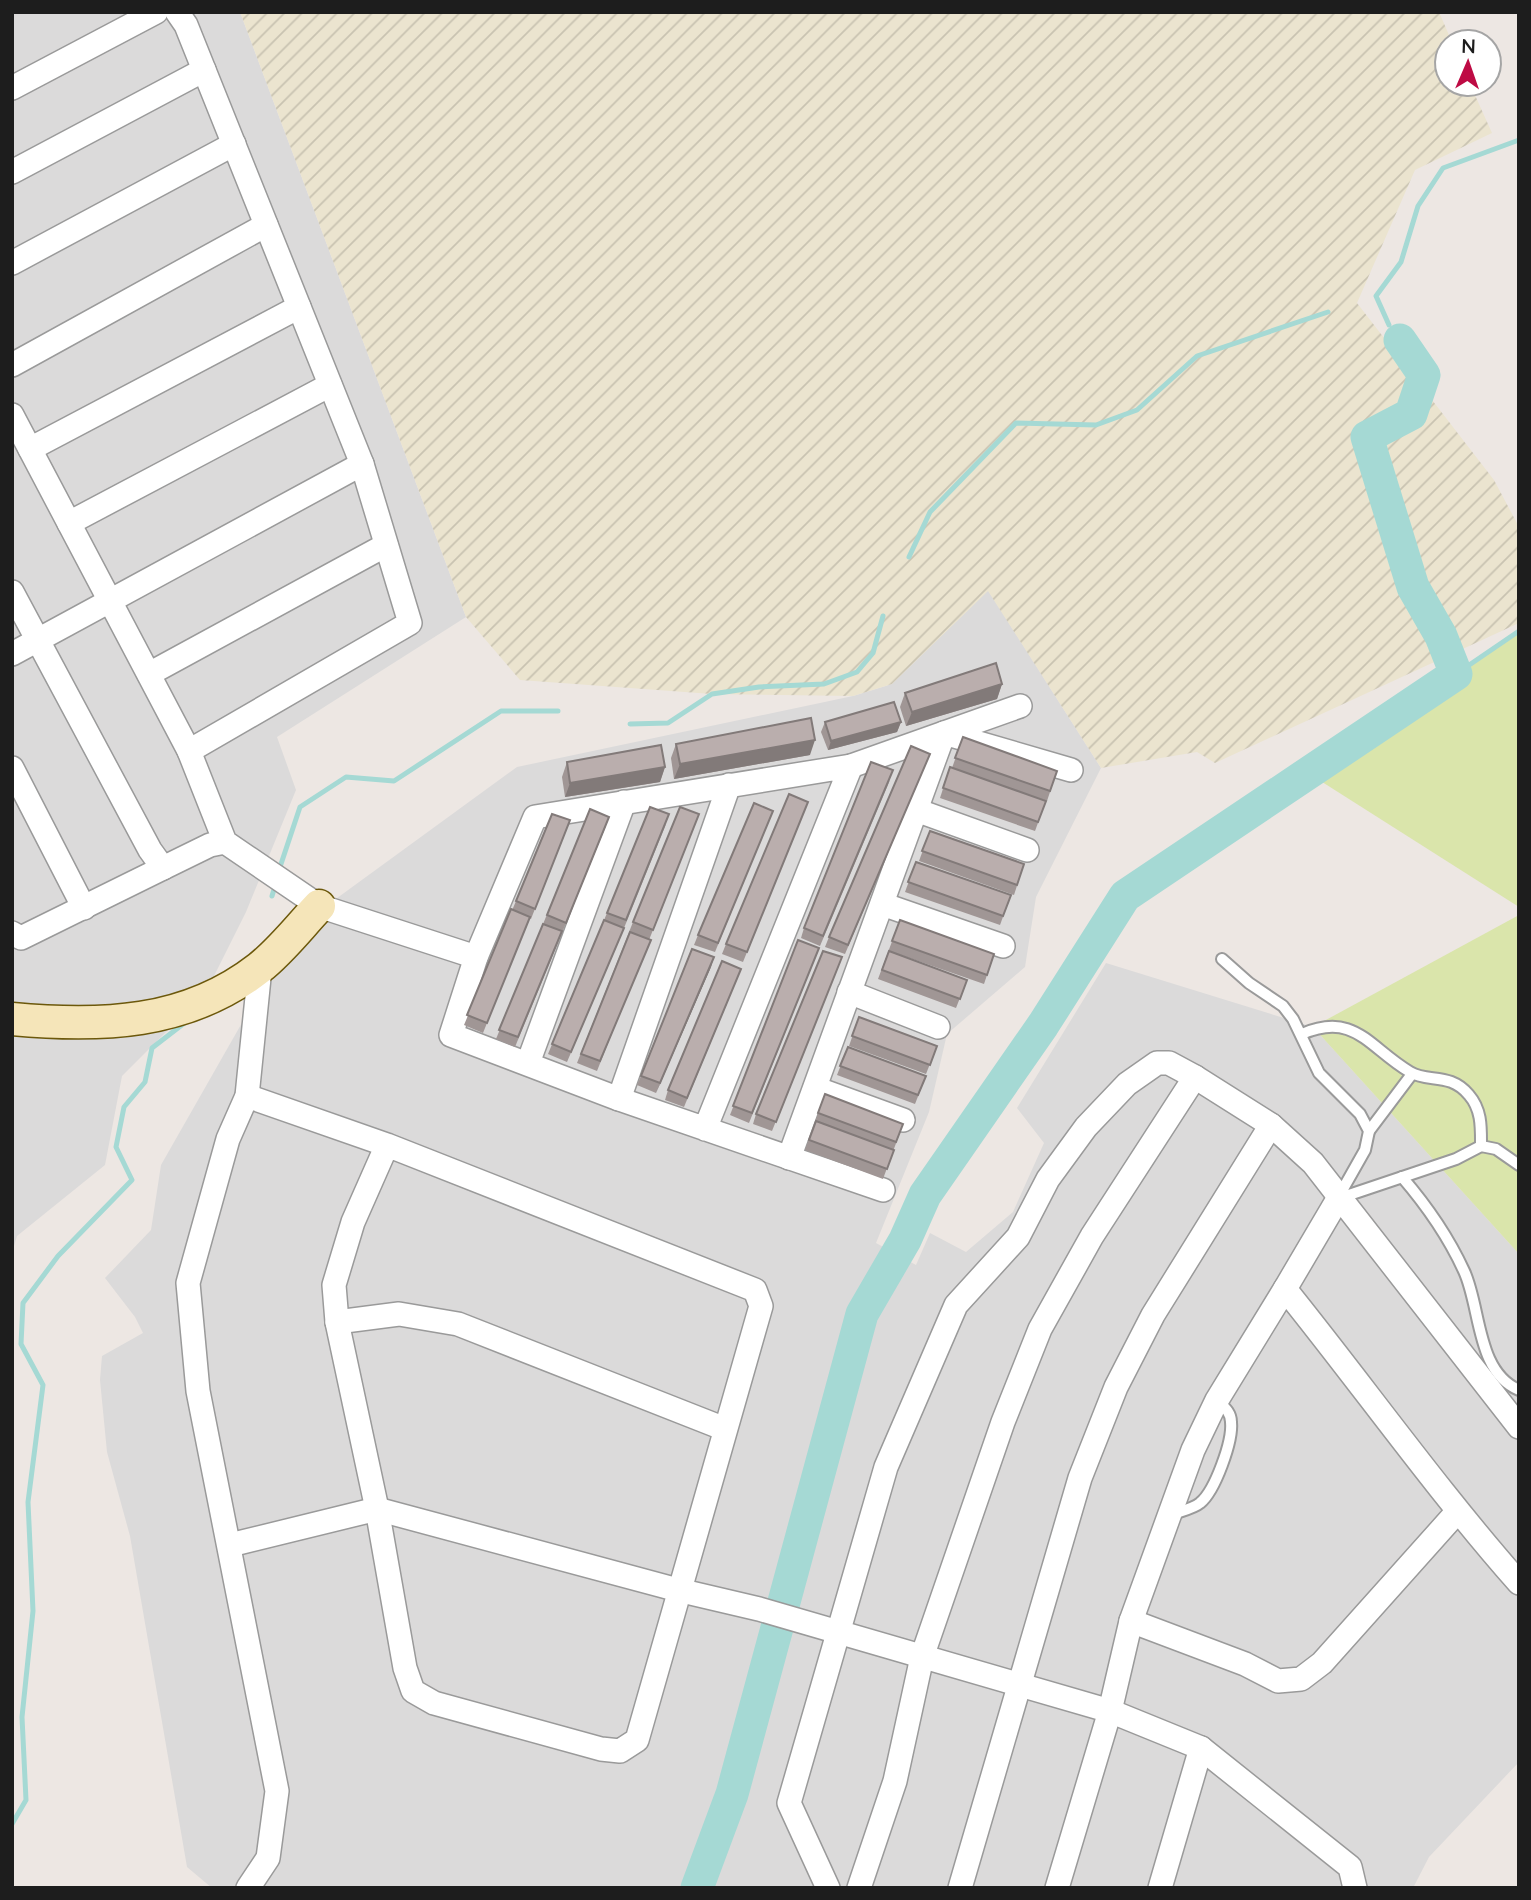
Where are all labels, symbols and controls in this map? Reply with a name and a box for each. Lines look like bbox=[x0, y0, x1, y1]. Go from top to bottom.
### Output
north arrow bbox=[1433, 28, 1503, 98]
text: N bbox=[1461, 34, 1476, 57]

